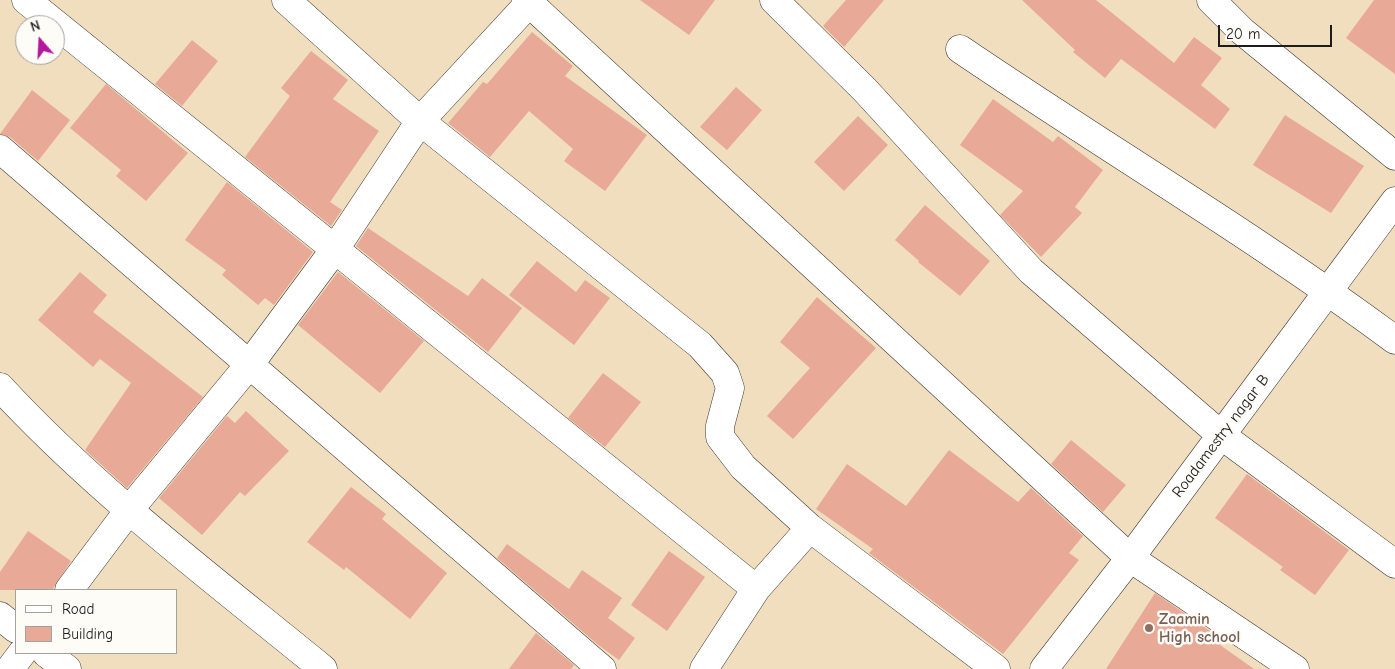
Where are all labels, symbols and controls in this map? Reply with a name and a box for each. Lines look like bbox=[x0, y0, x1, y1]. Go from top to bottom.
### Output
north arrow bbox=[15, 15, 65, 65]
scale bar bbox=[1220, 15, 1334, 47]
text: N bbox=[28, 17, 42, 36]
text: 20 m bbox=[1226, 25, 1260, 43]
street label: Roadamestry nagar B bbox=[1168, 370, 1274, 502]
legend bbox=[15, 589, 178, 654]
text: Road bbox=[62, 600, 94, 618]
place label: Zaamin High school bbox=[1159, 609, 1240, 647]
marker: Zaamin High school bbox=[1143, 622, 1155, 634]
text: Building bbox=[62, 625, 113, 643]

